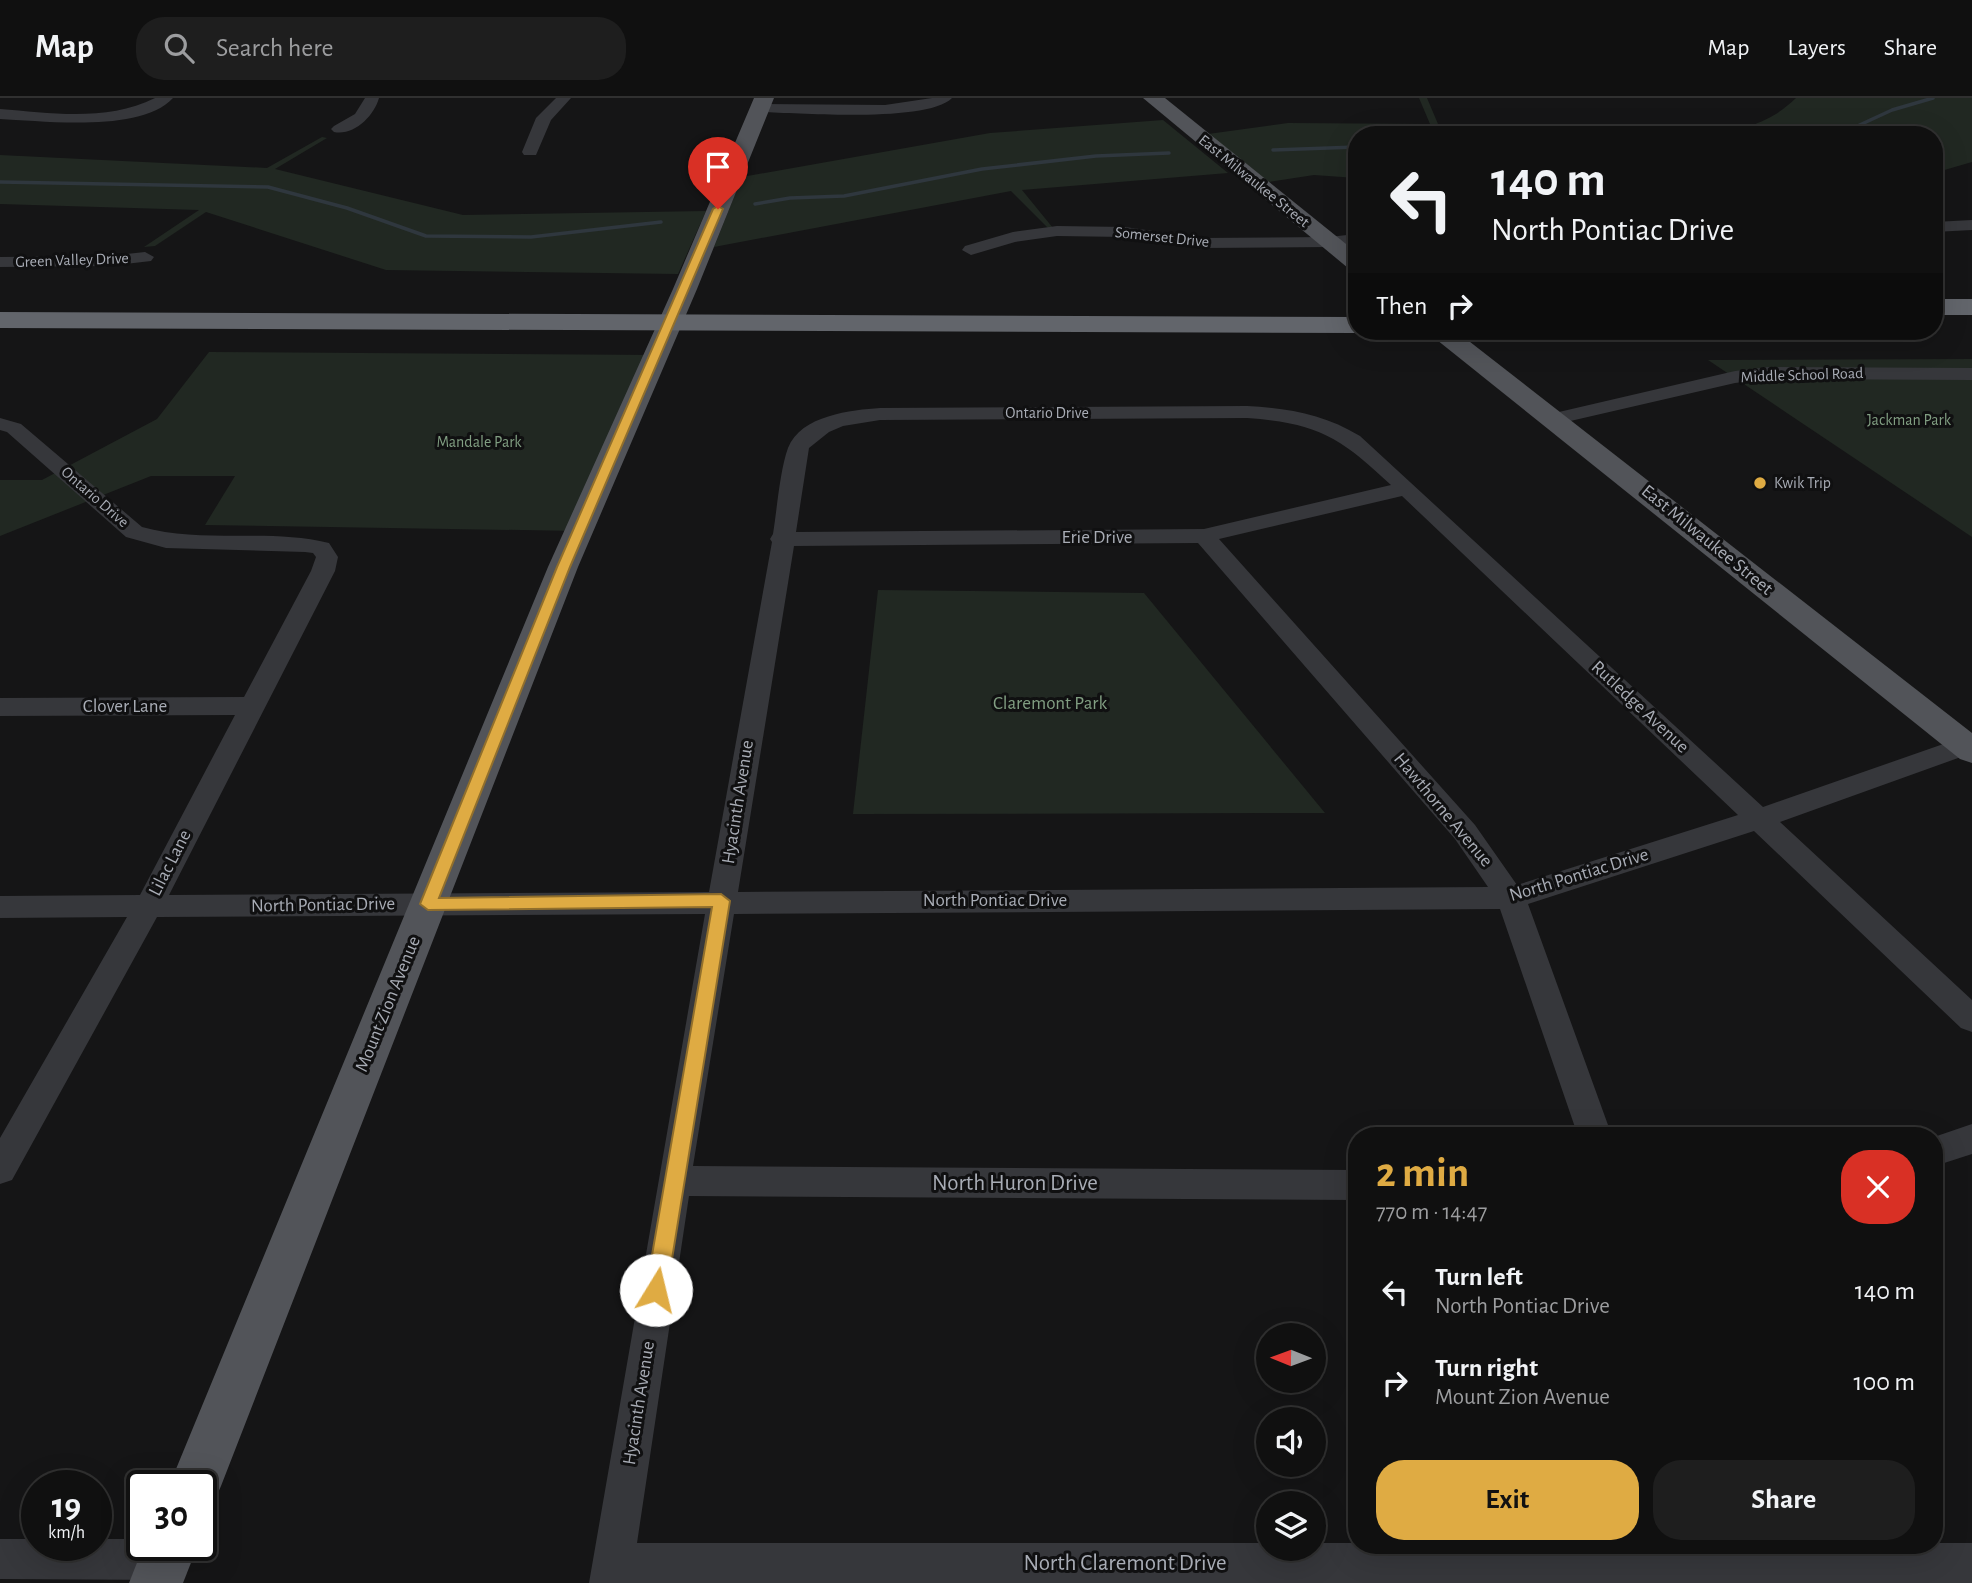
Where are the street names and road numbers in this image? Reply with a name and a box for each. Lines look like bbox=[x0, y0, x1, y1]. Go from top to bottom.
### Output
street label: East Milwaukee Street bbox=[1196, 132, 1312, 230]
street label: Somerset Drive bbox=[1114, 224, 1210, 250]
street label: Green Valley Drive bbox=[15, 250, 129, 271]
street label: Middle School Road bbox=[1740, 365, 1864, 385]
street label: Ontario Drive bbox=[1005, 405, 1089, 421]
street label: Ontario Drive bbox=[58, 464, 132, 530]
street label: East Milwaukee Street bbox=[1638, 481, 1776, 599]
street label: Erie Drive bbox=[1061, 528, 1133, 547]
street label: Rutledge Avenue bbox=[1588, 657, 1692, 757]
street label: Clover Lane bbox=[83, 697, 167, 716]
street label: Hyacinth Avenue bbox=[719, 739, 757, 865]
street label: Hawthorne Avenue bbox=[1390, 749, 1496, 871]
street label: Lilac Lane bbox=[145, 827, 195, 899]
street label: North Pontiac Drive bbox=[1507, 845, 1651, 905]
street label: North Pontiac Drive bbox=[923, 891, 1067, 910]
street label: North Pontiac Drive bbox=[251, 894, 395, 916]
street label: Mount Zion Avenue bbox=[352, 933, 424, 1075]
street label: North Huron Drive bbox=[932, 1172, 1098, 1195]
street label: Hyacinth Avenue bbox=[620, 1340, 658, 1466]
street label: North Claremont Drive bbox=[1023, 1552, 1227, 1575]

